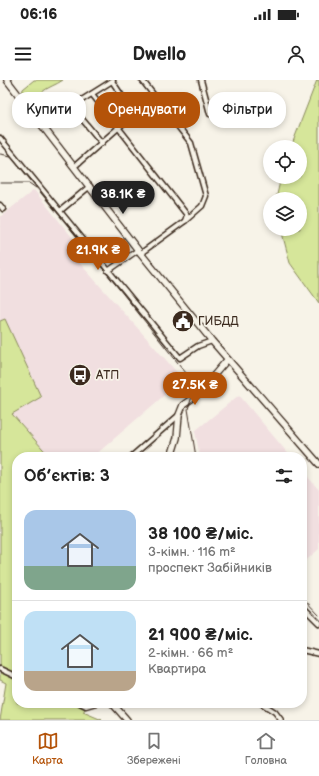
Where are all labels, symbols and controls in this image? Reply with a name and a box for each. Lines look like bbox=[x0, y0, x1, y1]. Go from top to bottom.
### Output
text: 06:16 bbox=[20, 5, 57, 24]
icon: menu bbox=[12, 43, 34, 65]
icon: person bbox=[285, 43, 307, 65]
text: Dwello bbox=[133, 44, 186, 65]
chip: Купити bbox=[12, 92, 86, 128]
chip: Орендувати bbox=[94, 92, 200, 128]
chip: Фільтри bbox=[208, 92, 286, 128]
map controls bbox=[263, 140, 307, 236]
button: locate bbox=[263, 140, 307, 184]
pin: 38.1K ₴ bbox=[86, 181, 160, 215]
text: 38.1K ₴ bbox=[101, 186, 145, 202]
button: layers bbox=[263, 192, 307, 236]
pin: 21.9K ₴ bbox=[61, 237, 135, 271]
text: 21.9K ₴ bbox=[76, 242, 120, 258]
public building icon: ГИБДД bbox=[170, 308, 196, 334]
place label: ГИБДД bbox=[198, 314, 239, 329]
bus stop icon: АТП bbox=[67, 362, 93, 388]
place label: АТП bbox=[95, 368, 119, 383]
pin: 27.5K ₴ bbox=[158, 372, 232, 406]
text: 27.5K ₴ bbox=[172, 377, 218, 393]
icon: filters bbox=[273, 465, 295, 487]
text: Об’єктів: 3 bbox=[24, 466, 110, 486]
text: 38 100 ₴/міс. bbox=[148, 524, 253, 544]
icon: home bbox=[56, 526, 104, 574]
text: 3-кімн. · 116 m² bbox=[148, 544, 236, 560]
text: проспект Забійників bbox=[148, 560, 272, 576]
text: 21 900 ₴/міс. bbox=[148, 625, 253, 645]
icon: home bbox=[56, 627, 104, 675]
text: 2-кімн. · 66 m² bbox=[148, 645, 233, 661]
text: Квартира bbox=[148, 661, 206, 677]
tab: Карта bbox=[32, 730, 63, 767]
tab: Збережені bbox=[127, 730, 181, 767]
tab: Головна bbox=[245, 730, 287, 767]

